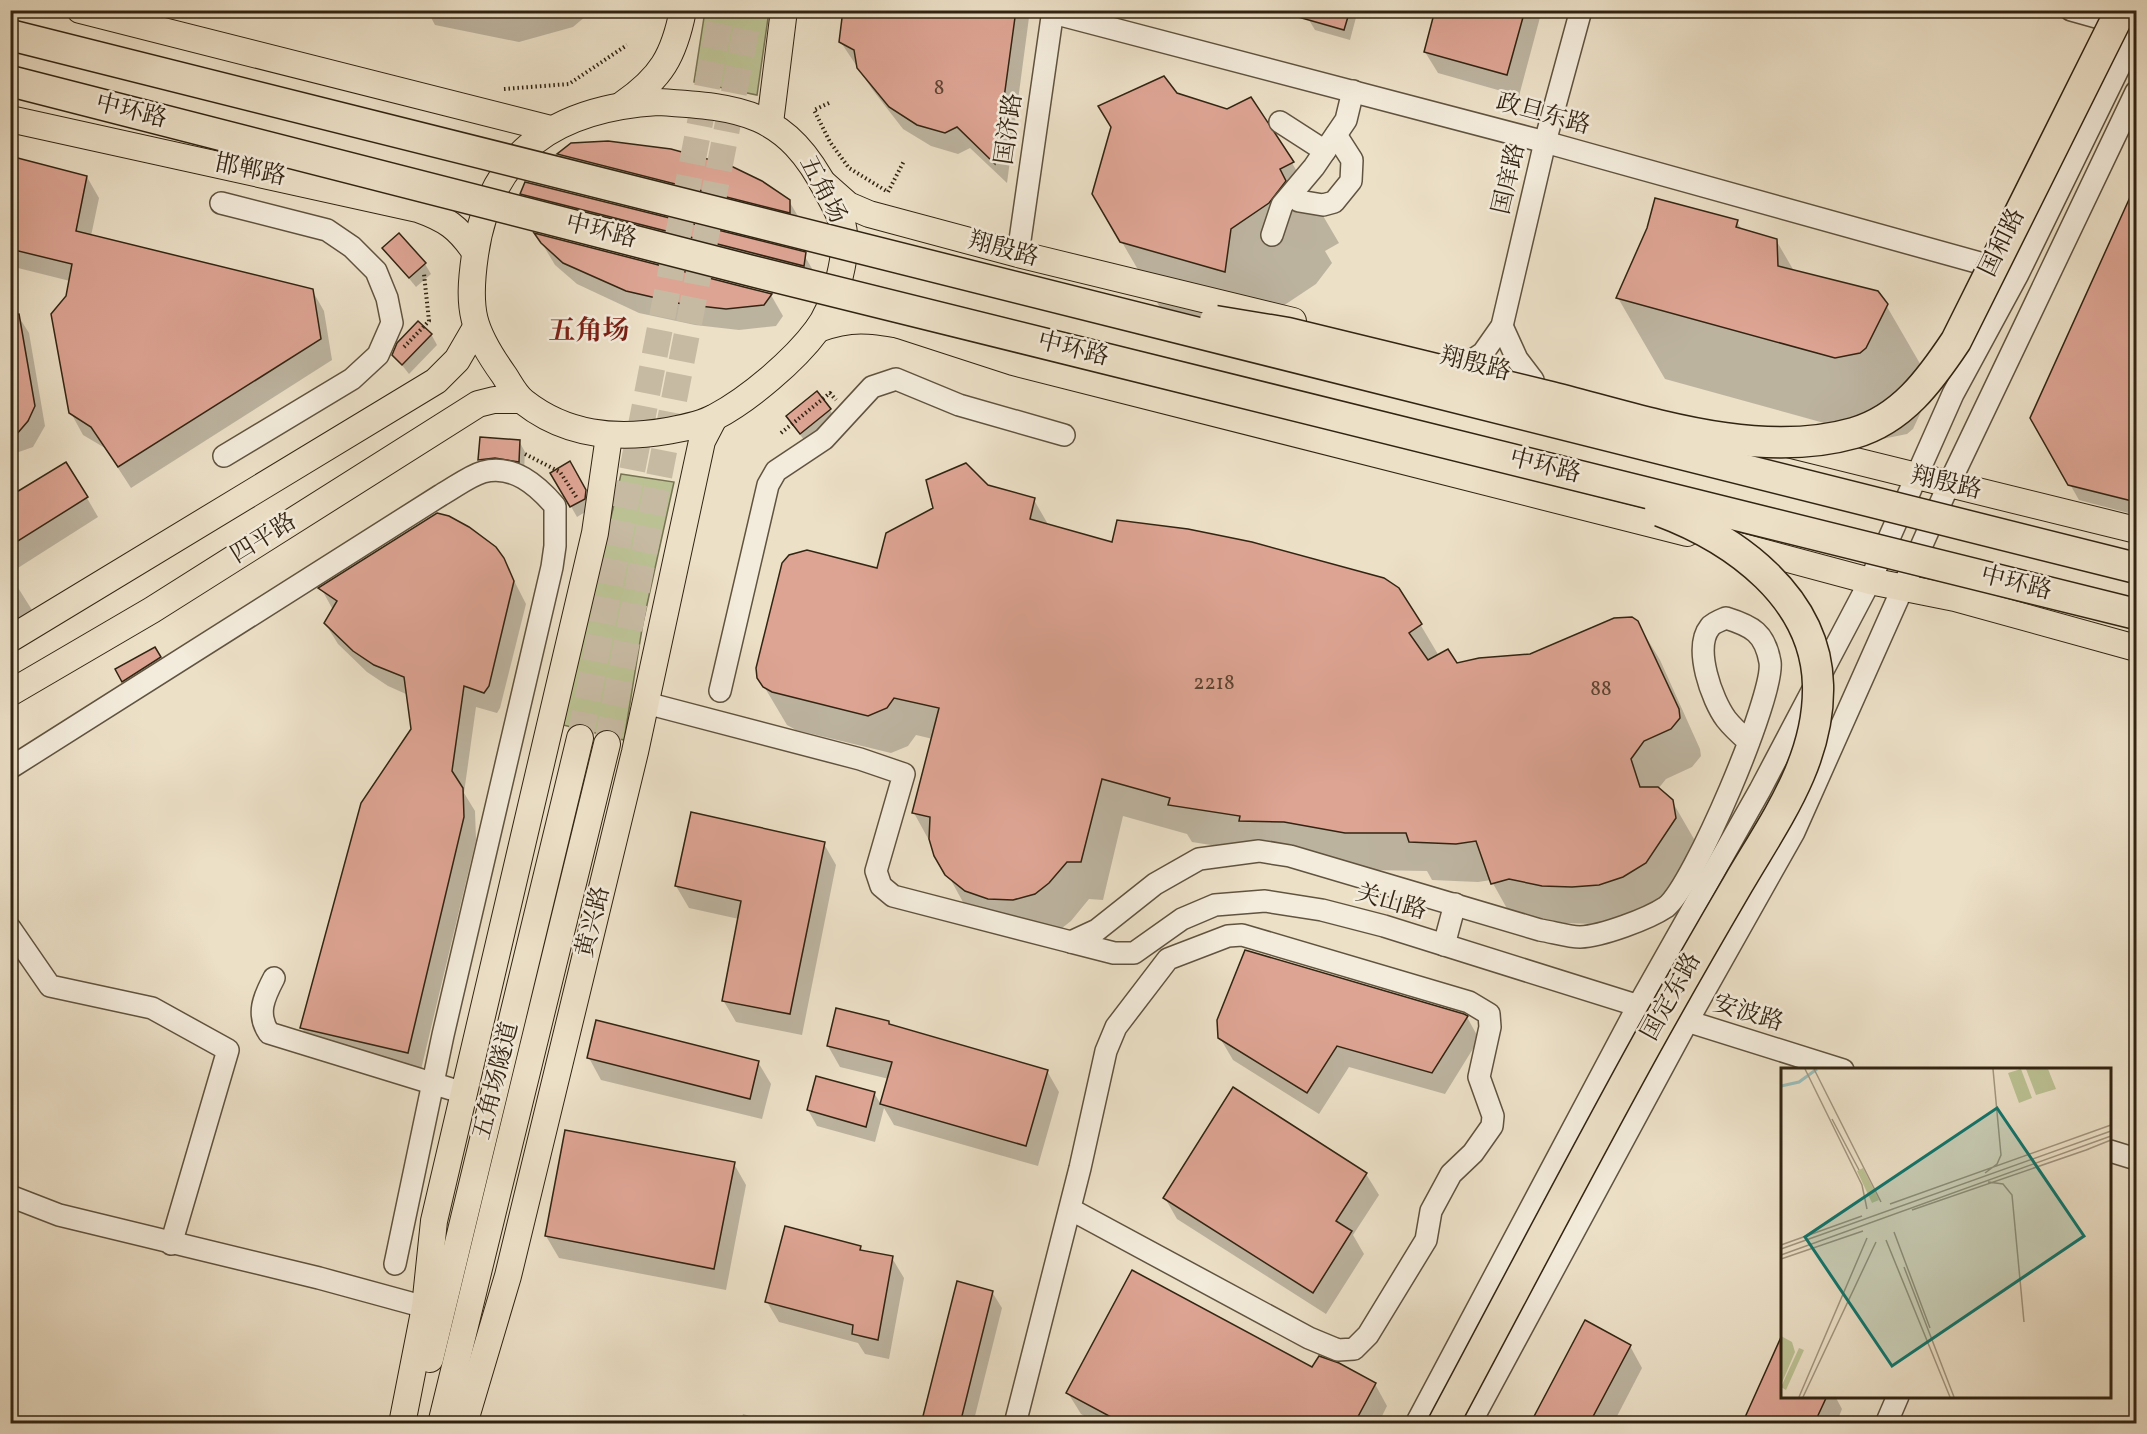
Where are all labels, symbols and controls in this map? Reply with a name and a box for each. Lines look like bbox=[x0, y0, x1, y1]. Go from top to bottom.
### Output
house number: 8 bbox=[934, 74, 944, 103]
street label: 政旦东路 bbox=[1492, 86, 1594, 144]
street label: 中环路 bbox=[92, 87, 170, 137]
street label: 国济路 bbox=[988, 91, 1032, 167]
street label: 国庠路 bbox=[1485, 140, 1535, 218]
street label: 邯郸路 bbox=[211, 147, 289, 195]
street label: 五角场 bbox=[790, 150, 854, 230]
street label: 国和路 bbox=[1972, 203, 2034, 283]
street label: 中环路 bbox=[562, 207, 640, 257]
street label: 翔殷路 bbox=[964, 224, 1042, 276]
district label: 五角场 bbox=[549, 313, 630, 351]
street label: 中环路 bbox=[1034, 325, 1112, 375]
street label: 翔殷路 bbox=[1436, 340, 1514, 390]
street label: 中环路 bbox=[1506, 442, 1584, 492]
street label: 翔殷路 bbox=[1907, 459, 1985, 509]
street label: 四平路 bbox=[224, 506, 304, 572]
street label: 中环路 bbox=[1977, 559, 2055, 609]
house number: 2218 bbox=[1193, 669, 1235, 698]
house number: 88 bbox=[1590, 675, 1612, 704]
street label: 关山路 bbox=[1352, 877, 1430, 929]
street label: 黄兴路 bbox=[569, 883, 619, 961]
street label: 国定东路 bbox=[1634, 947, 1710, 1047]
street label: 安波路 bbox=[1709, 987, 1787, 1041]
street label: 五角场隧道 bbox=[466, 1019, 528, 1143]
inset map bbox=[1781, 1068, 2111, 1398]

